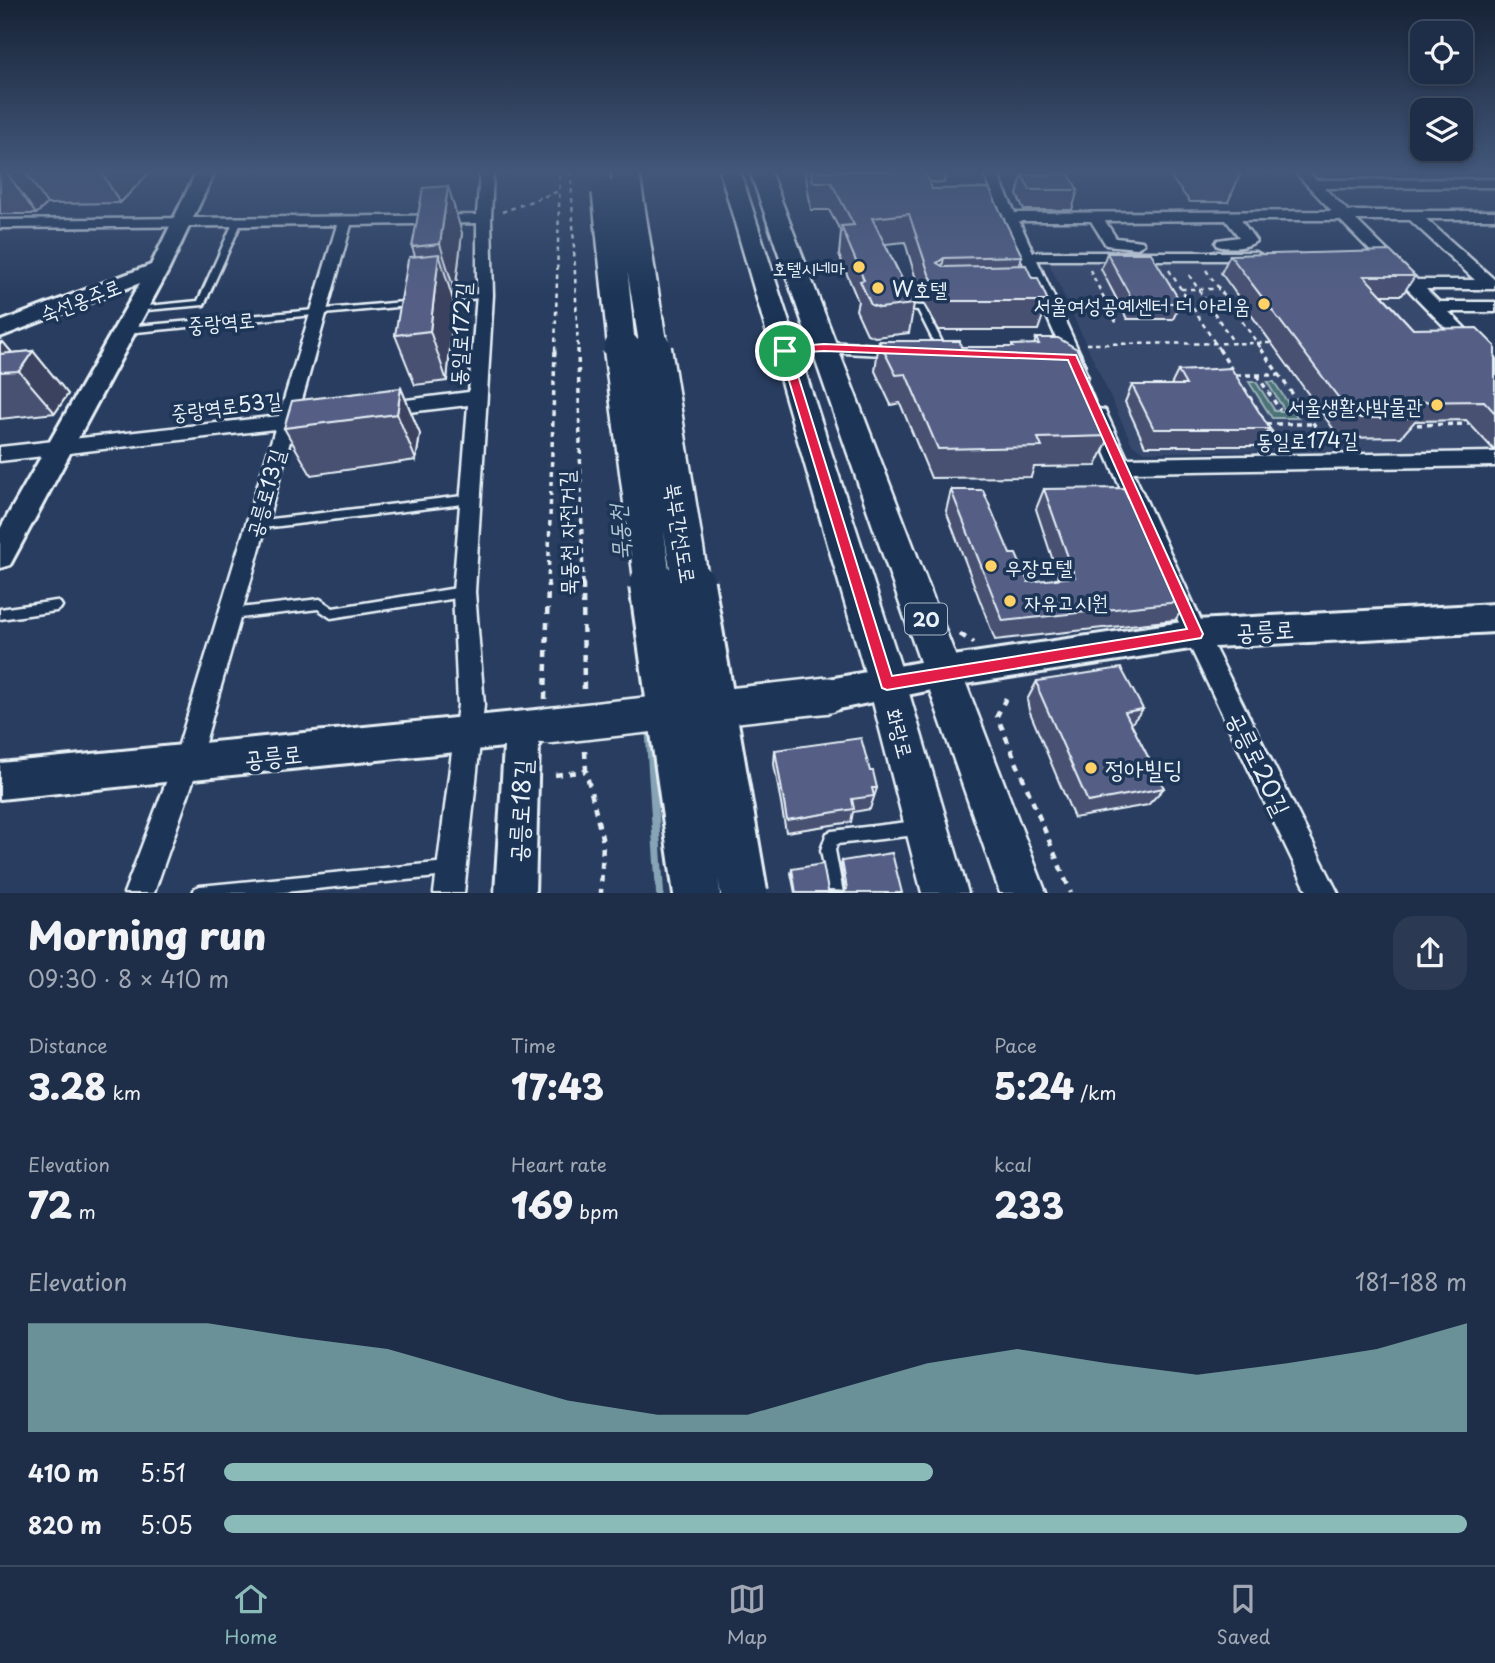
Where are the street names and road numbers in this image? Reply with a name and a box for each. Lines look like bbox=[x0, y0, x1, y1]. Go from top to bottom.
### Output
street label: 숙선옹주로 bbox=[35, 269, 125, 329]
street label: 동일로172길 bbox=[440, 281, 478, 386]
street label: 중랑역로 bbox=[186, 302, 256, 340]
street label: 중랑역로53길 bbox=[169, 382, 283, 428]
street label: 동일로174길 bbox=[1256, 422, 1358, 456]
street label: 공릉로13길 bbox=[236, 445, 292, 541]
street label: 묵동천 자전거길 bbox=[549, 470, 583, 596]
street label: 북부간선도로 bbox=[658, 480, 706, 586]
road number: 20 bbox=[905, 604, 947, 634]
street label: 공릉로 bbox=[1235, 610, 1295, 648]
street label: 화랑로 bbox=[879, 704, 923, 762]
street label: 공릉로20길 bbox=[1219, 705, 1301, 821]
street label: 공릉로 bbox=[242, 734, 304, 776]
street label: 공릉로18길 bbox=[498, 759, 540, 863]

